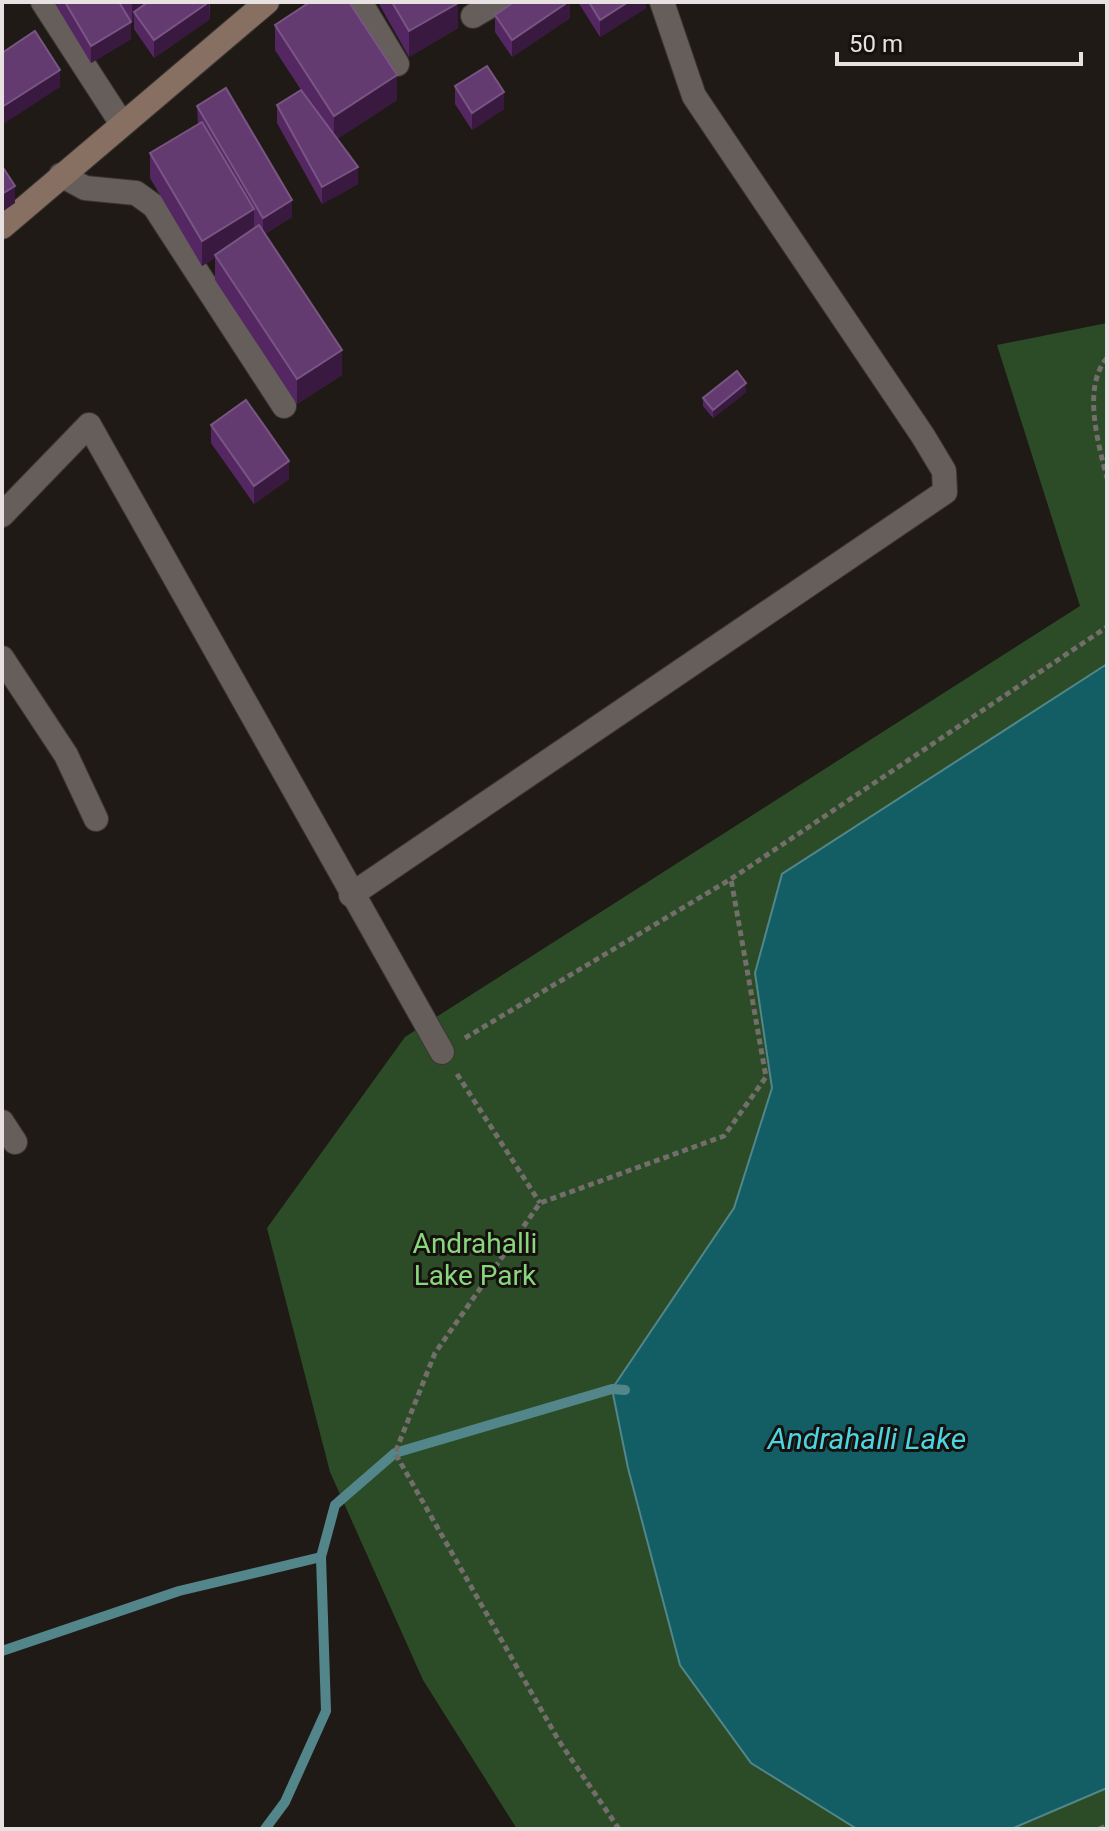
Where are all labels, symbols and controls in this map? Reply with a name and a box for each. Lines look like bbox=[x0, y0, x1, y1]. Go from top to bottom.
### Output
scale bar bbox=[837, 16, 1081, 66]
text: 50 m bbox=[849, 30, 903, 58]
park label: Andrahalli Lake Park bbox=[413, 1227, 537, 1292]
water label: Andrahalli Lake bbox=[766, 1421, 966, 1456]

